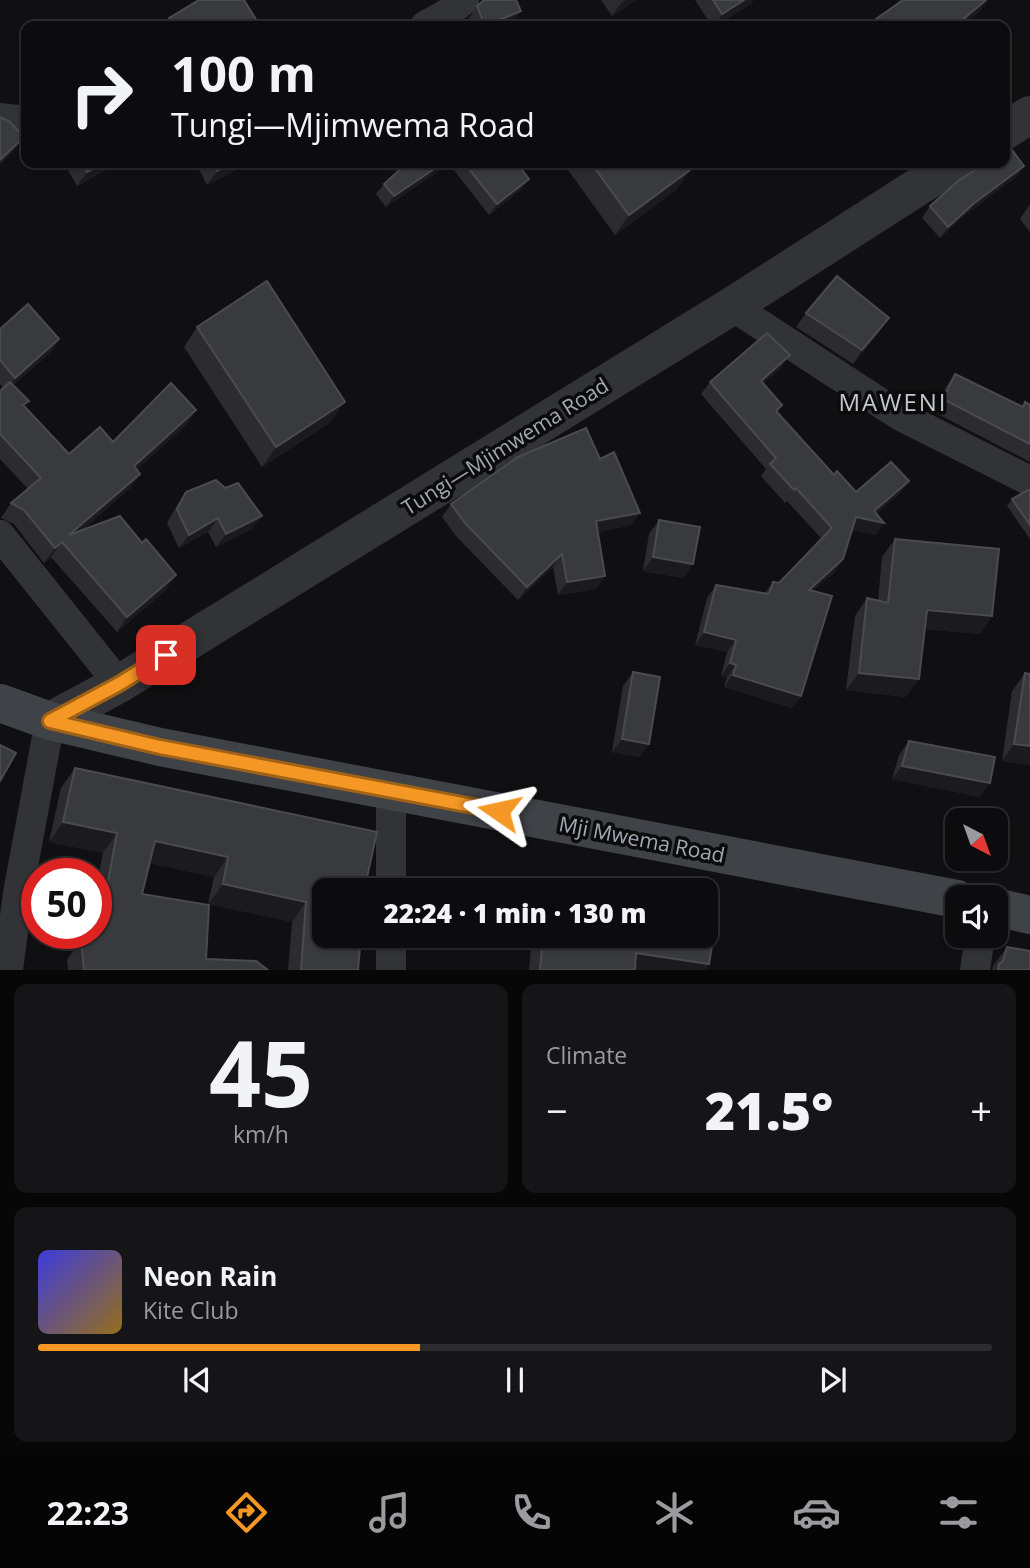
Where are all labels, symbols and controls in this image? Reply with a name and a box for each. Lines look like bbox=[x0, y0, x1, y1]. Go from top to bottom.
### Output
text: 100 m bbox=[171, 40, 316, 106]
icon: right bbox=[56, 49, 147, 140]
text: Tungi—Mjimwema Road bbox=[171, 103, 535, 146]
street label: Tungi—Mjimwema Road bbox=[396, 371, 614, 521]
district label: MAWENI bbox=[838, 385, 948, 418]
pin bbox=[136, 625, 196, 685]
icon: arrive bbox=[147, 636, 185, 674]
position arrow bbox=[462, 774, 536, 848]
north arrow bbox=[945, 808, 1008, 872]
map controls bbox=[945, 808, 1008, 948]
street label: Mji Mwema Road bbox=[557, 809, 727, 869]
speed limit sign: 50 bbox=[21, 858, 112, 949]
button: sound bbox=[945, 885, 1008, 948]
text: 22:24 · 1 min · 130 m bbox=[384, 895, 646, 931]
text: 45 bbox=[209, 1010, 313, 1134]
text: Climate bbox=[546, 1039, 627, 1071]
text: 21.5° bbox=[705, 1074, 833, 1145]
text: − bbox=[546, 1084, 568, 1136]
text: + bbox=[970, 1084, 992, 1136]
text: km/h bbox=[233, 1118, 289, 1150]
text: Neon Rain bbox=[143, 1258, 277, 1294]
text: Kite Club bbox=[143, 1294, 238, 1326]
icon: previous bbox=[178, 1361, 216, 1399]
icon: pause bbox=[496, 1361, 534, 1399]
icon: next bbox=[814, 1361, 852, 1399]
icon: directions bbox=[222, 1488, 271, 1537]
icon: music bbox=[365, 1488, 414, 1537]
icon: phone bbox=[507, 1488, 556, 1537]
icon: climate bbox=[650, 1488, 699, 1537]
icon: car bbox=[792, 1488, 841, 1537]
icon: filters bbox=[934, 1488, 983, 1537]
text: 22:23 bbox=[47, 1491, 129, 1534]

